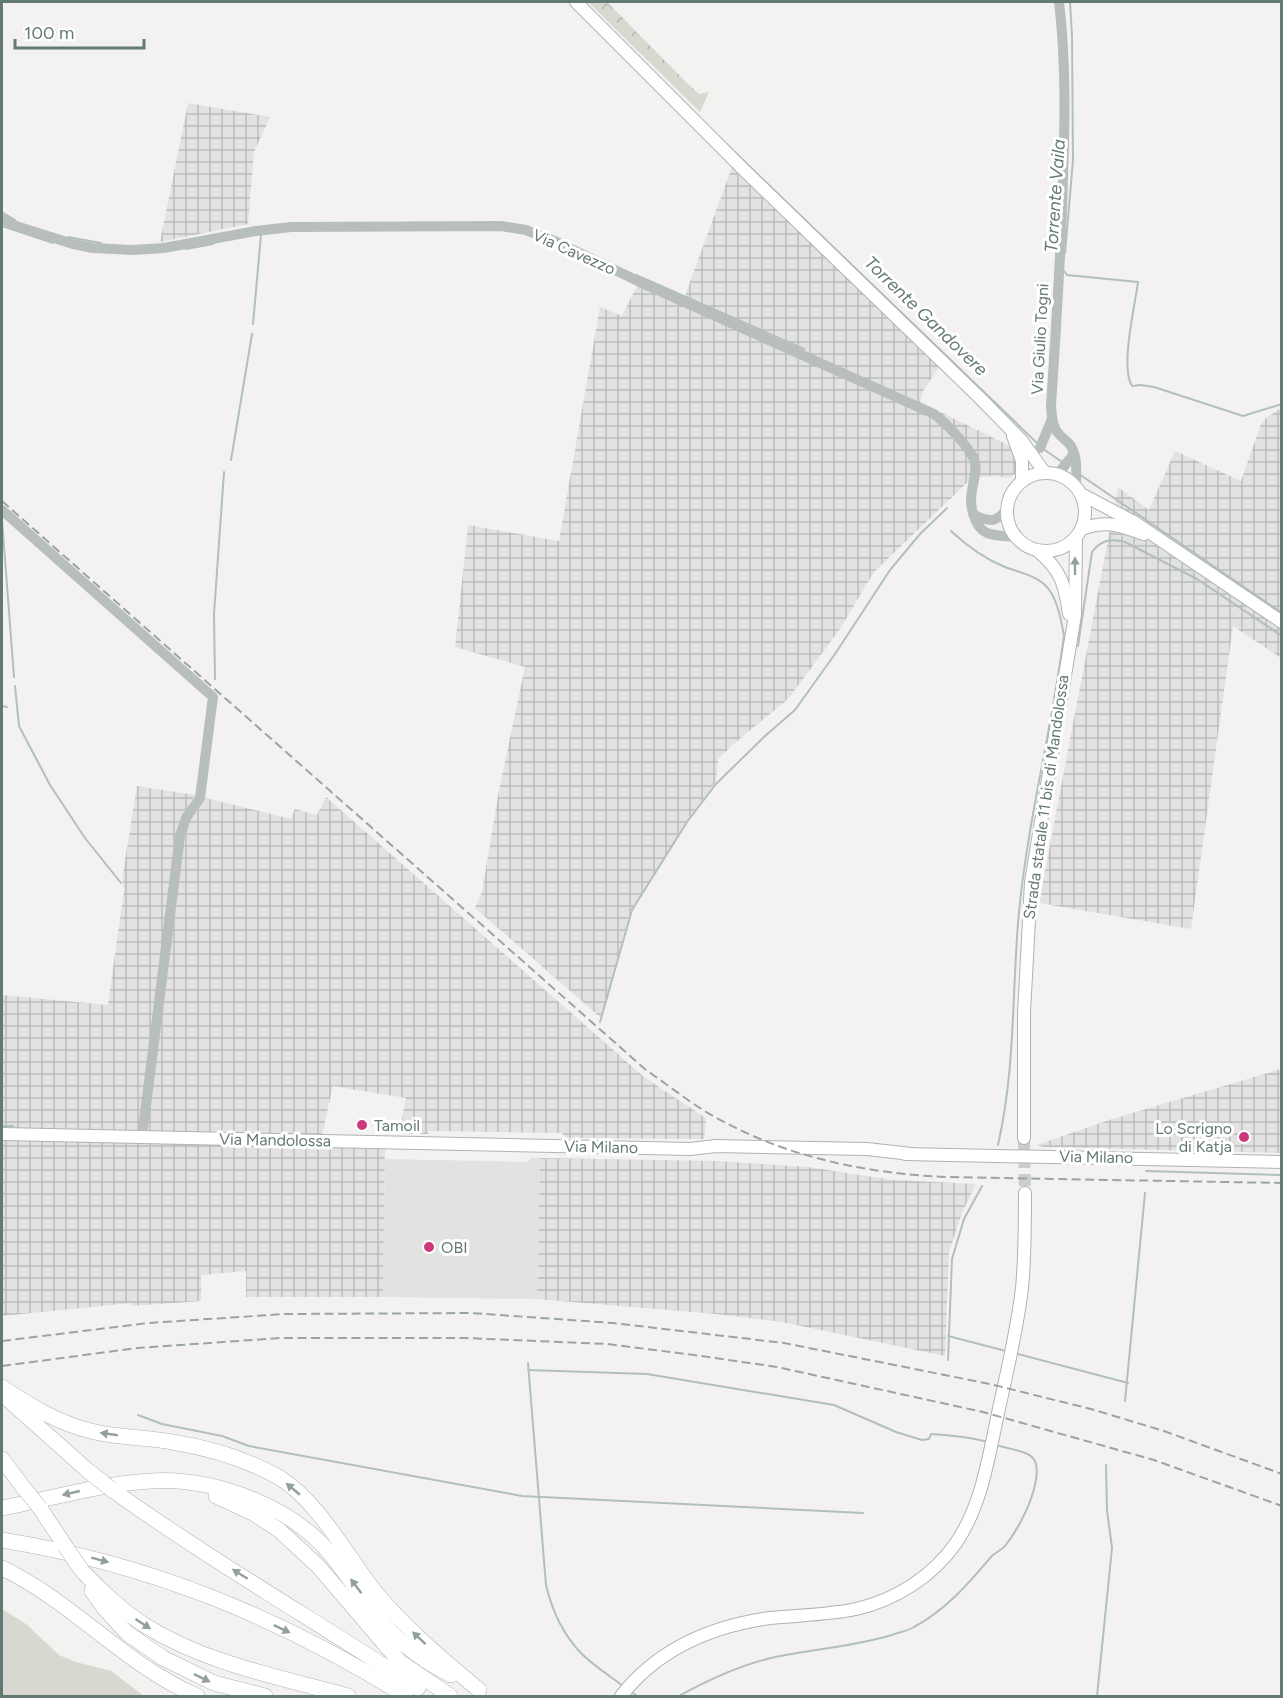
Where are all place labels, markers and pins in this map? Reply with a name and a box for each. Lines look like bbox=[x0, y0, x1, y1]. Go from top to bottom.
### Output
place label: Tamoil bbox=[374, 1116, 420, 1135]
marker: Tamoil bbox=[355, 1118, 369, 1132]
place label: Lo Scrigno di Katja bbox=[1155, 1119, 1232, 1156]
marker: Lo Scrigno di Katja bbox=[1237, 1130, 1251, 1144]
place label: OBI bbox=[441, 1238, 468, 1257]
marker: OBI bbox=[422, 1240, 436, 1254]

